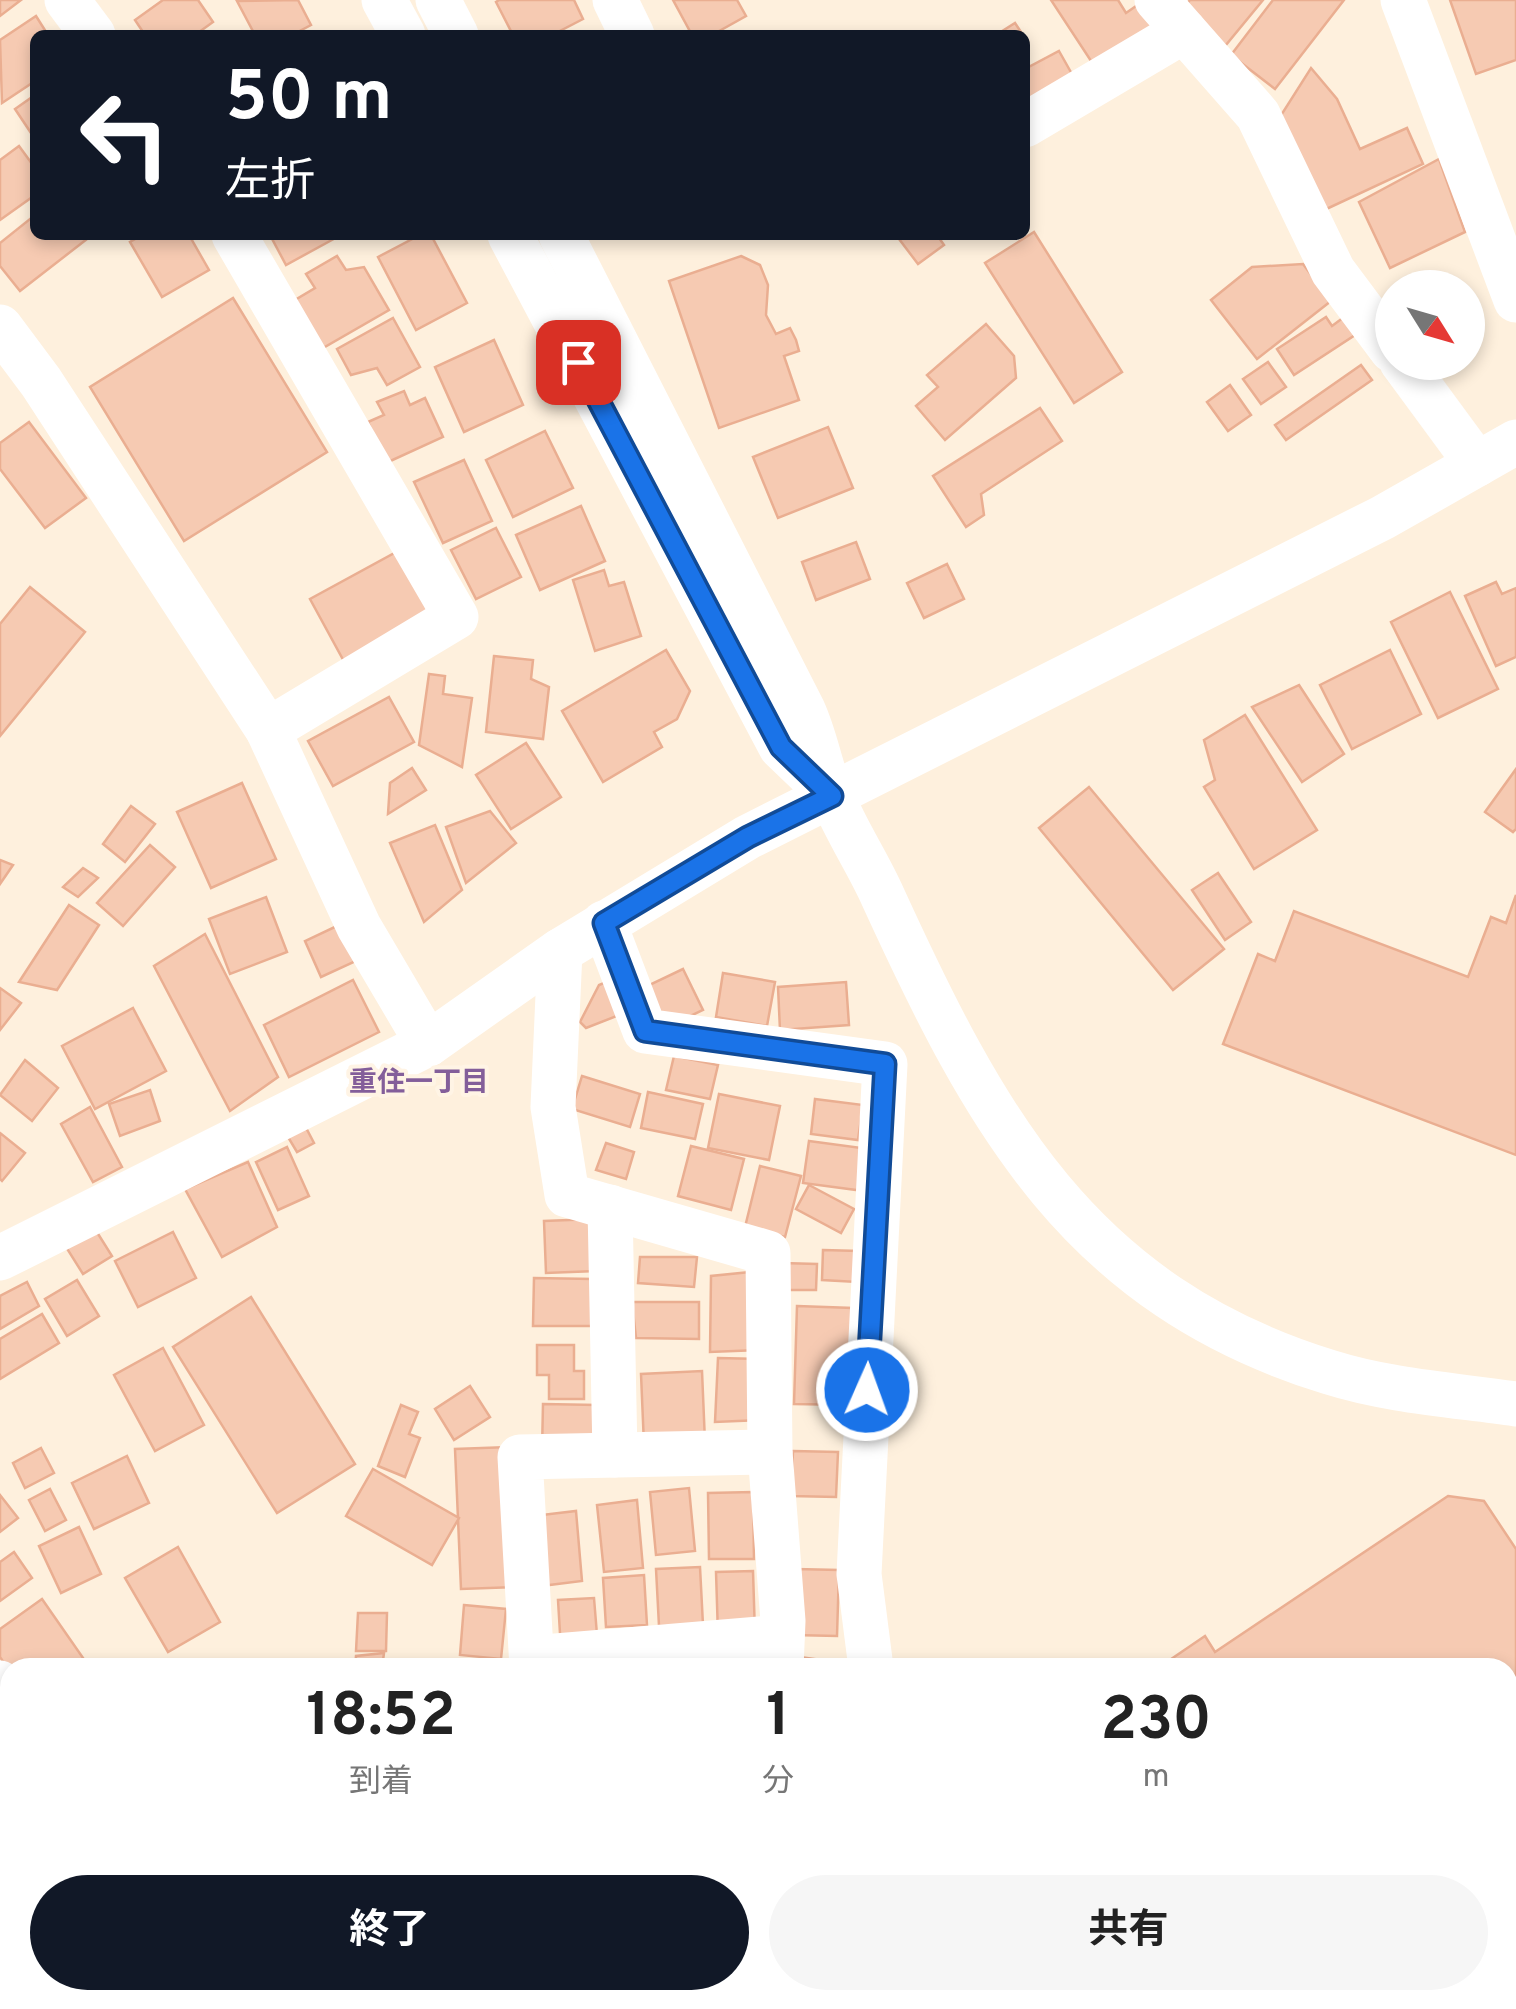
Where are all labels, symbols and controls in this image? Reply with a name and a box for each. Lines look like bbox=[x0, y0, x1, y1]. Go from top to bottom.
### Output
text: 50 m bbox=[225, 56, 392, 145]
icon: left bbox=[60, 70, 190, 200]
text: 左折 bbox=[225, 155, 315, 212]
north arrow bbox=[1375, 270, 1485, 380]
map controls bbox=[1375, 270, 1485, 380]
pin bbox=[536, 320, 621, 405]
icon: arrive bbox=[551, 335, 606, 390]
district label: 重住一丁目 bbox=[349, 1066, 489, 1102]
position arrow bbox=[815, 1338, 919, 1442]
text: 18:52 bbox=[306, 1681, 456, 1757]
text: 1 bbox=[766, 1681, 790, 1757]
text: 230 bbox=[1101, 1685, 1212, 1761]
text: m bbox=[1143, 1758, 1170, 1798]
text: 到着 bbox=[349, 1763, 413, 1803]
text: 分 bbox=[762, 1763, 794, 1803]
button: 終了 bbox=[30, 1875, 749, 1990]
button: 共有 bbox=[769, 1875, 1488, 1990]

